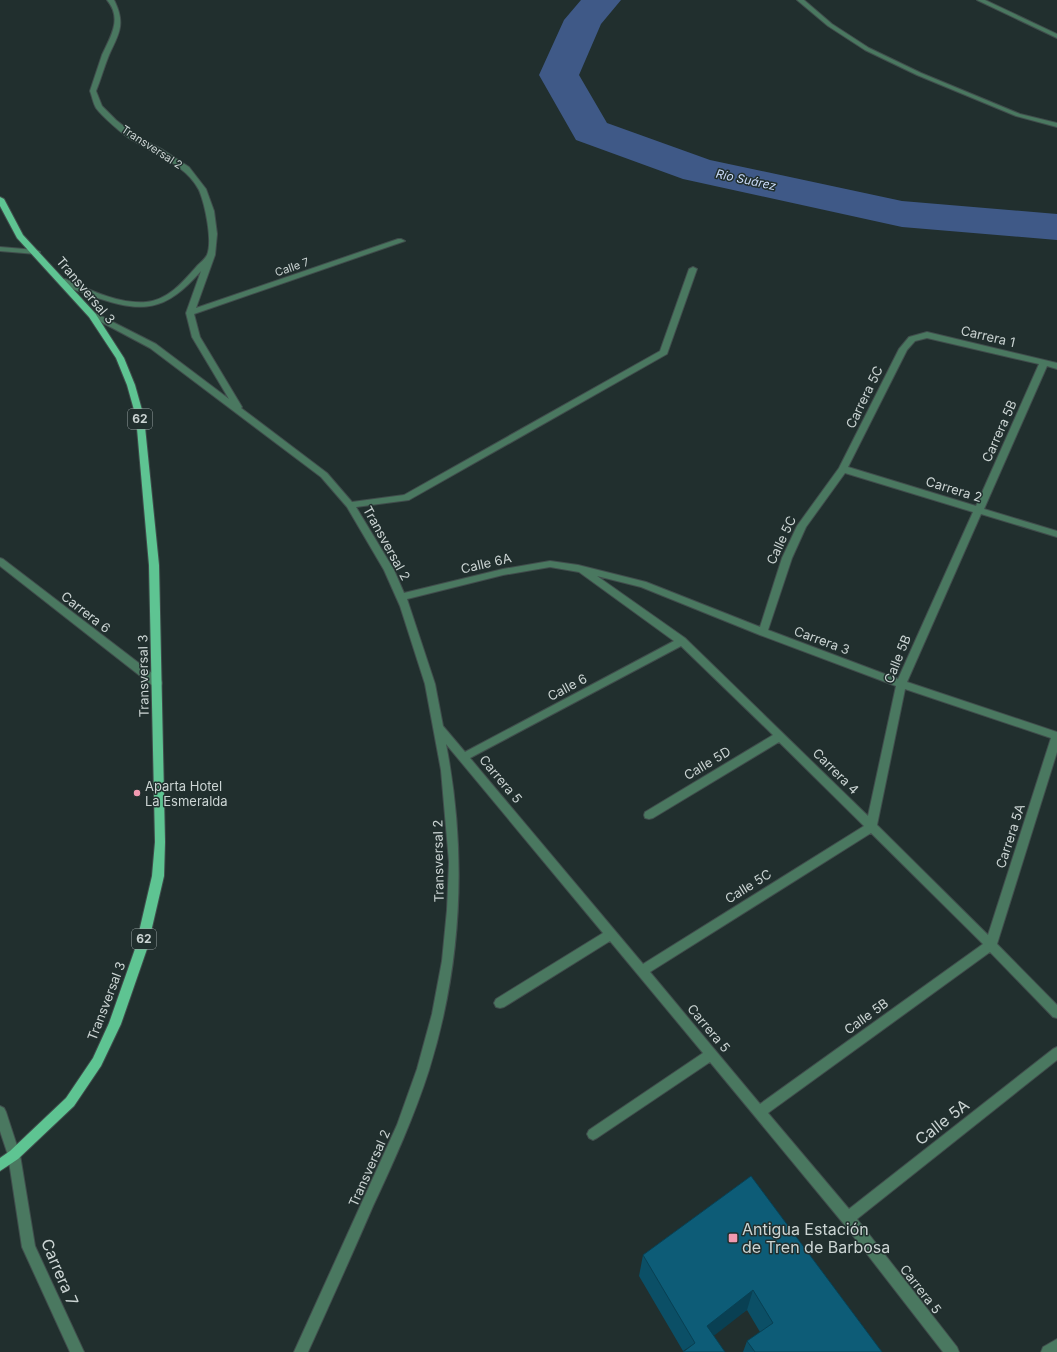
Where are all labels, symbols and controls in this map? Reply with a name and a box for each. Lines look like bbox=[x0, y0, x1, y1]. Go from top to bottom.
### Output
street label: Transversal 2 bbox=[119, 122, 185, 172]
water label: Río Suárez bbox=[715, 166, 778, 193]
street label: Transversal 3 bbox=[53, 253, 119, 327]
street label: Calle 7 bbox=[273, 255, 311, 279]
street label: Carrera 1 bbox=[959, 322, 1017, 350]
street label: Carrera 5C bbox=[842, 363, 886, 431]
street label: Carrera 5B bbox=[978, 397, 1020, 465]
road number: 62 bbox=[128, 409, 152, 429]
street label: Carrera 2 bbox=[924, 473, 984, 505]
street label: Transversal 2 bbox=[360, 503, 414, 583]
street label: Calle 5C bbox=[763, 513, 799, 567]
street label: Calle 6A bbox=[459, 549, 513, 577]
street label: Carrera 6 bbox=[58, 588, 114, 636]
street label: Carrera 3 bbox=[792, 623, 852, 657]
street label: Calle 5B bbox=[880, 632, 914, 686]
street label: Transversal 3 bbox=[134, 634, 152, 718]
street label: Calle 6 bbox=[545, 670, 589, 704]
street label: Calle 5D bbox=[681, 743, 733, 783]
street label: Carrera 4 bbox=[810, 745, 862, 797]
street label: Carrera 5 bbox=[476, 752, 526, 806]
place label: Aparta Hotel La Esmeralda bbox=[145, 778, 228, 809]
marker: Aparta Hotel La Esmeralda bbox=[132, 788, 142, 798]
street label: Carrera 5A bbox=[992, 802, 1028, 870]
street label: Transversal 2 bbox=[429, 819, 447, 903]
street label: Calle 5C bbox=[722, 866, 774, 906]
road number: 62 bbox=[132, 929, 156, 949]
street label: Transversal 3 bbox=[84, 959, 128, 1043]
street label: Calle 5B bbox=[841, 995, 891, 1037]
street label: Carrera 5 bbox=[684, 1001, 734, 1055]
street label: Calle 5A bbox=[911, 1095, 973, 1149]
street label: Transversal 2 bbox=[345, 1127, 393, 1209]
place label: Antigua Estación de Tren de Barbosa bbox=[742, 1219, 890, 1257]
marker: Antigua Estación de Tren de Barbosa bbox=[727, 1232, 739, 1244]
street label: Carrera 7 bbox=[37, 1236, 83, 1308]
street label: Carrera 5 bbox=[897, 1261, 945, 1317]

